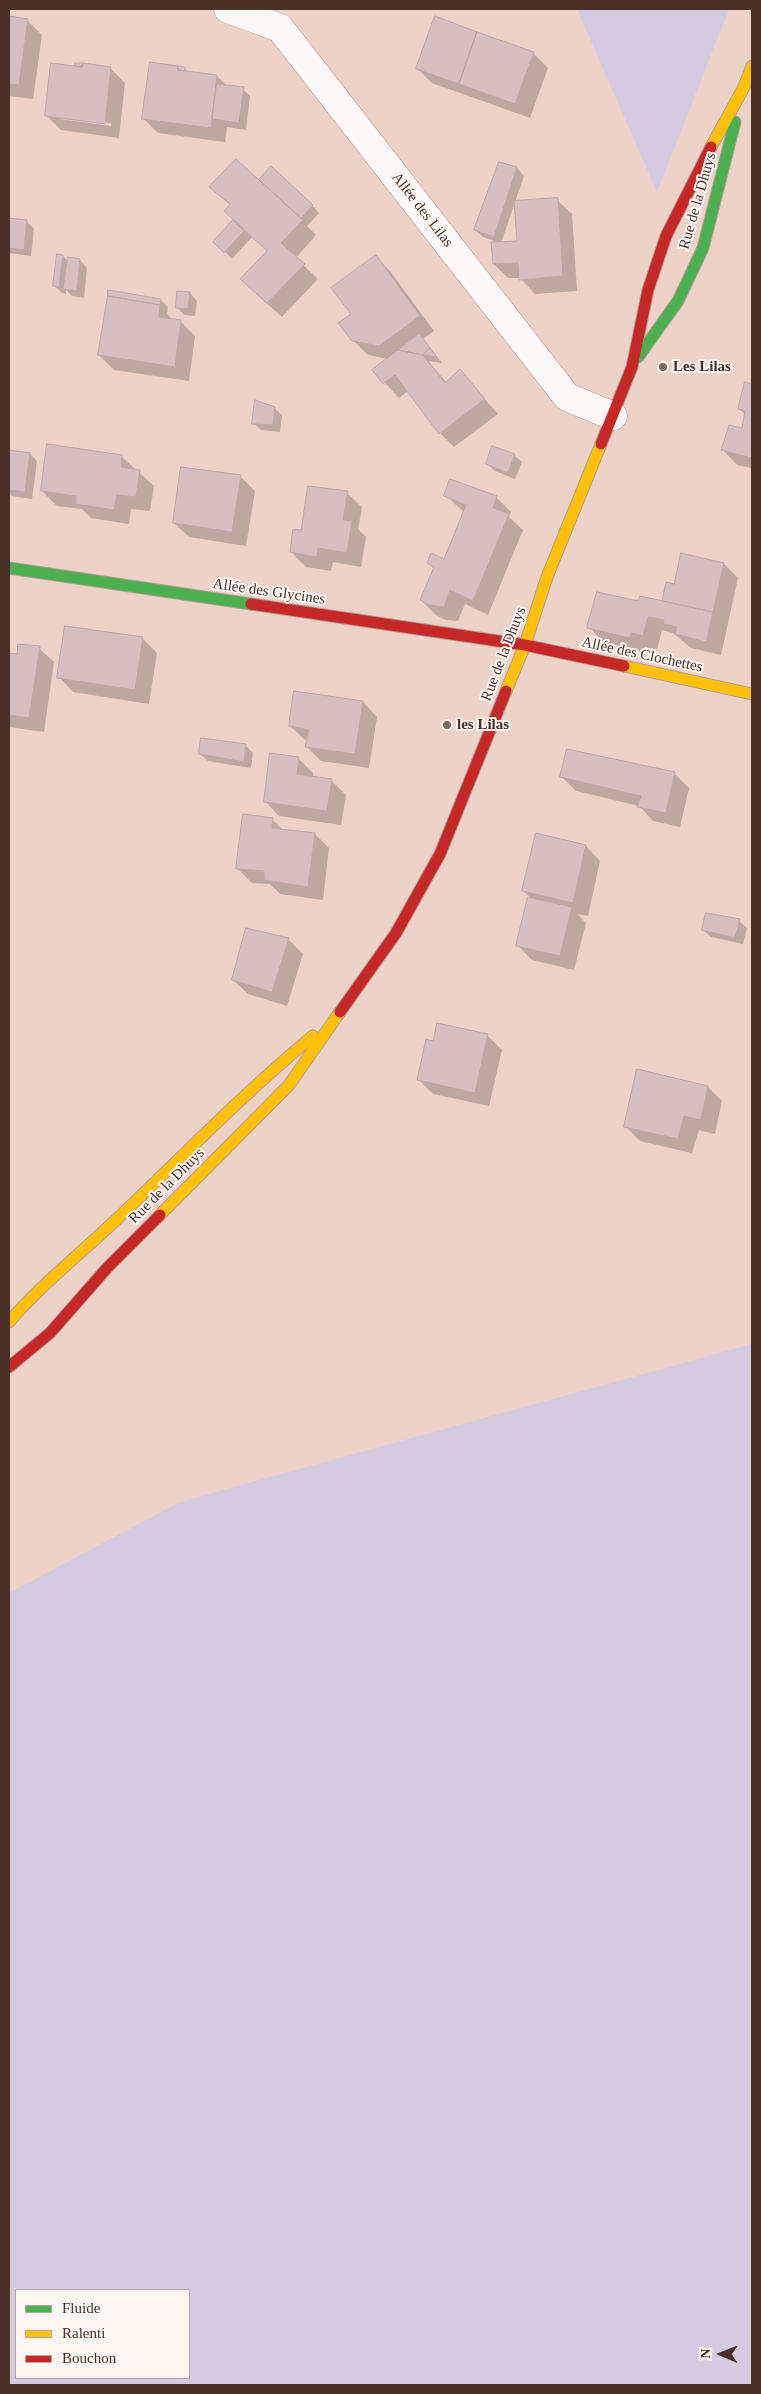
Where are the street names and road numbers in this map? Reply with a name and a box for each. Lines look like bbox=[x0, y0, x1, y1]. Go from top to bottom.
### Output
street label: Rue de la Dhuys bbox=[676, 151, 720, 251]
street label: Allée des Lilas bbox=[387, 169, 457, 251]
street label: Allée des Glycines bbox=[212, 575, 326, 609]
street label: Rue de la Dhuys bbox=[478, 604, 530, 704]
street label: Allée des Clochettes bbox=[580, 633, 704, 677]
street label: Rue de la Dhuys bbox=[125, 1144, 209, 1228]

